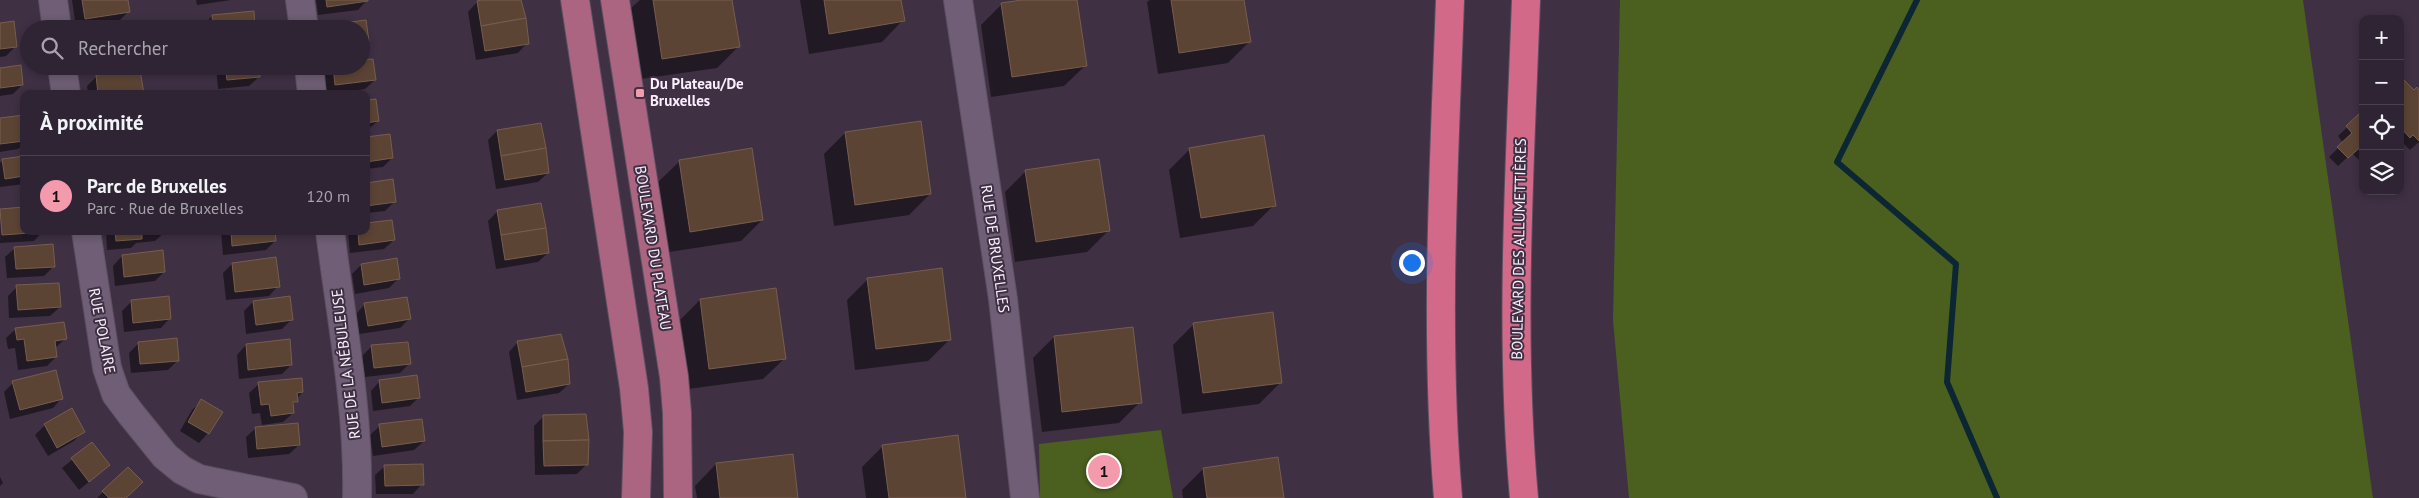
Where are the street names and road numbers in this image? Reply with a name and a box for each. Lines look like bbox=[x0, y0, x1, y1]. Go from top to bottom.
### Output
street label: BOULEVARD DES ALLUMETTIÈRES bbox=[1507, 138, 1530, 360]
street label: BOULEVARD DU PLATEAU bbox=[631, 164, 676, 332]
street label: RUE DE BRUXELLES bbox=[977, 184, 1014, 314]
street label: RUE POLAIRE bbox=[85, 286, 120, 375]
street label: RUE DE LA NÉBULEUSE bbox=[327, 288, 364, 440]

